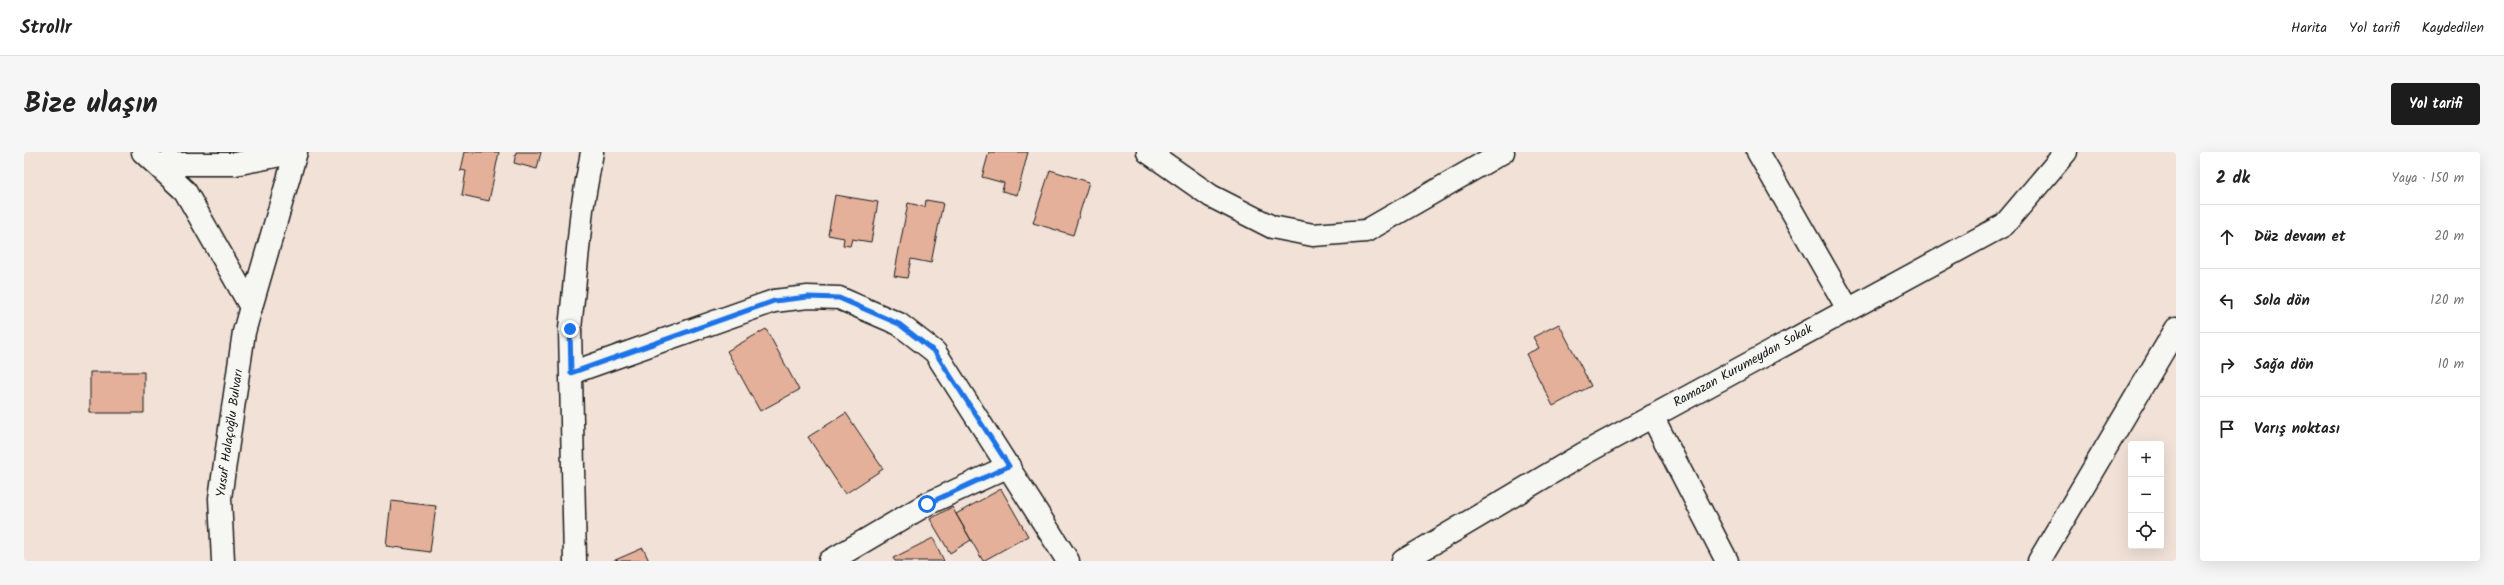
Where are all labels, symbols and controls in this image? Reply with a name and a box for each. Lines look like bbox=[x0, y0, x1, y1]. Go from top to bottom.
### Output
text: Strollr bbox=[20, 13, 72, 43]
text: Harita bbox=[2291, 17, 2327, 39]
text: Yol tarifi bbox=[2349, 17, 2400, 39]
text: Kaydedilen bbox=[2422, 17, 2484, 39]
text: Bize ulaşın bbox=[24, 82, 158, 127]
button: Yol tarifi bbox=[2391, 83, 2480, 125]
text: 2 dk bbox=[2216, 165, 2250, 192]
text: Yaya · 150 m bbox=[2392, 168, 2464, 189]
text: Düz devam et bbox=[2254, 225, 2346, 249]
icon: ahead bbox=[2216, 226, 2238, 248]
text: 20 m bbox=[2434, 226, 2464, 247]
text: Sola dön bbox=[2254, 289, 2310, 313]
icon: left bbox=[2216, 290, 2238, 312]
text: 120 m bbox=[2430, 290, 2464, 311]
street label: Ramazan Kurumeydan Sokak bbox=[1669, 318, 1817, 413]
route end bbox=[561, 320, 579, 338]
text: Sağa dön bbox=[2254, 353, 2314, 377]
icon: right bbox=[2216, 354, 2238, 376]
text: 10 m bbox=[2438, 354, 2464, 375]
street label: Yusuf Halaçoğlu Bulvarı bbox=[211, 368, 249, 498]
text: Varış noktası bbox=[2254, 417, 2340, 441]
icon: arrive bbox=[2216, 418, 2238, 440]
map controls bbox=[2128, 441, 2164, 549]
button: + bbox=[2128, 441, 2164, 477]
button: − bbox=[2128, 477, 2164, 513]
route start bbox=[918, 495, 936, 513]
button: locate bbox=[2128, 513, 2164, 549]

